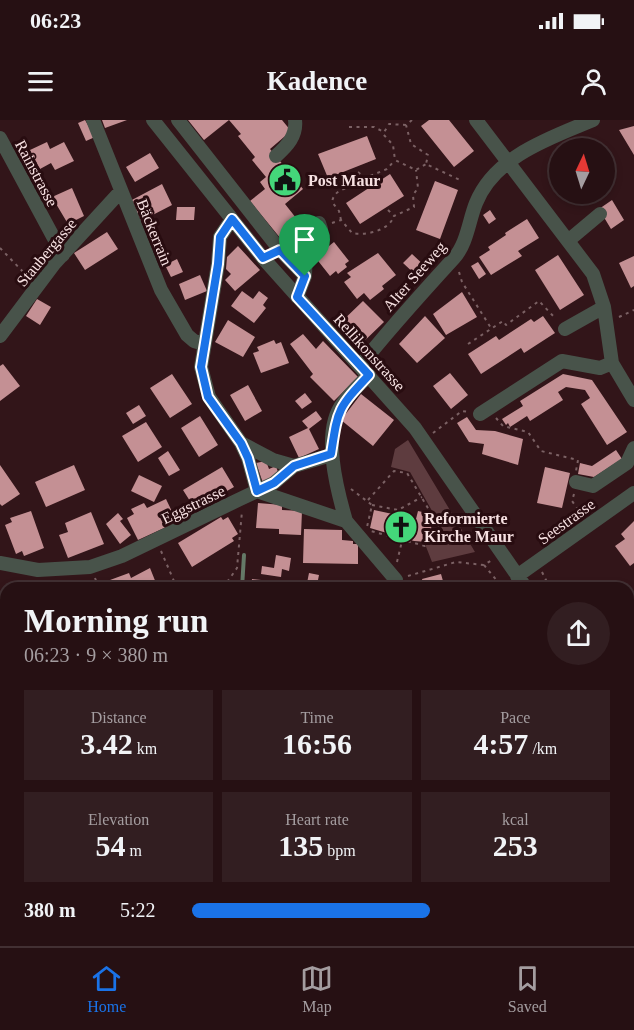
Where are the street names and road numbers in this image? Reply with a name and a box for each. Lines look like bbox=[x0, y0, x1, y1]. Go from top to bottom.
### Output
street label: Rainstrasse bbox=[12, 137, 61, 209]
street label: Bäckerrain bbox=[134, 196, 176, 268]
street label: Staubergasse bbox=[13, 215, 80, 290]
street label: Alter Seeweg bbox=[380, 238, 450, 315]
street label: Rellikonstrasse bbox=[331, 310, 409, 394]
street label: Eggstrasse bbox=[159, 482, 228, 528]
street label: Seestrasse bbox=[535, 495, 598, 548]

